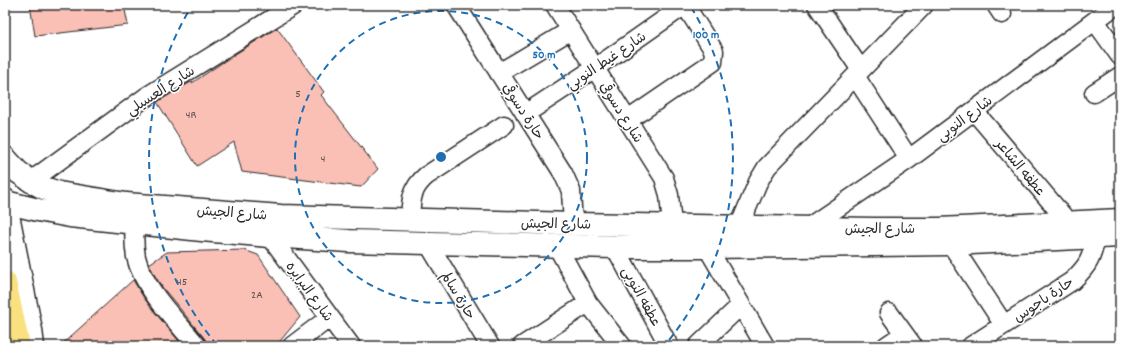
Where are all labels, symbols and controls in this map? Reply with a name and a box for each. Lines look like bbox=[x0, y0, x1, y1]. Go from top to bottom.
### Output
text: 100 m bbox=[693, 27, 719, 44]
street label: شارع غيط النوبي bbox=[563, 28, 652, 97]
text: 50 m bbox=[532, 47, 556, 64]
street label: شارع العسيلي bbox=[123, 62, 200, 122]
street label: شارع دسوقي bbox=[594, 79, 647, 147]
street label: حارة دسوقي bbox=[496, 80, 548, 144]
house number: 5 bbox=[295, 86, 301, 103]
street label: شارع النوبى bbox=[933, 92, 997, 147]
house number: 4R bbox=[186, 107, 197, 124]
street label: عطفه الشاعر bbox=[989, 135, 1049, 201]
centre of rings bbox=[434, 150, 448, 164]
house number: 4 bbox=[321, 151, 326, 168]
street label: شارع الجيش bbox=[196, 202, 268, 226]
street label: شارع الجيش bbox=[521, 214, 591, 236]
street label: شارع الجيش bbox=[845, 220, 915, 240]
street label: شارع البرابره bbox=[280, 258, 337, 326]
street label: عطفه النوبى bbox=[616, 263, 665, 331]
street label: حارة سالم bbox=[435, 268, 480, 324]
street label: حارة باجوس bbox=[1010, 273, 1078, 328]
house number: 45 bbox=[177, 274, 187, 291]
house number: 2A bbox=[251, 287, 263, 304]

